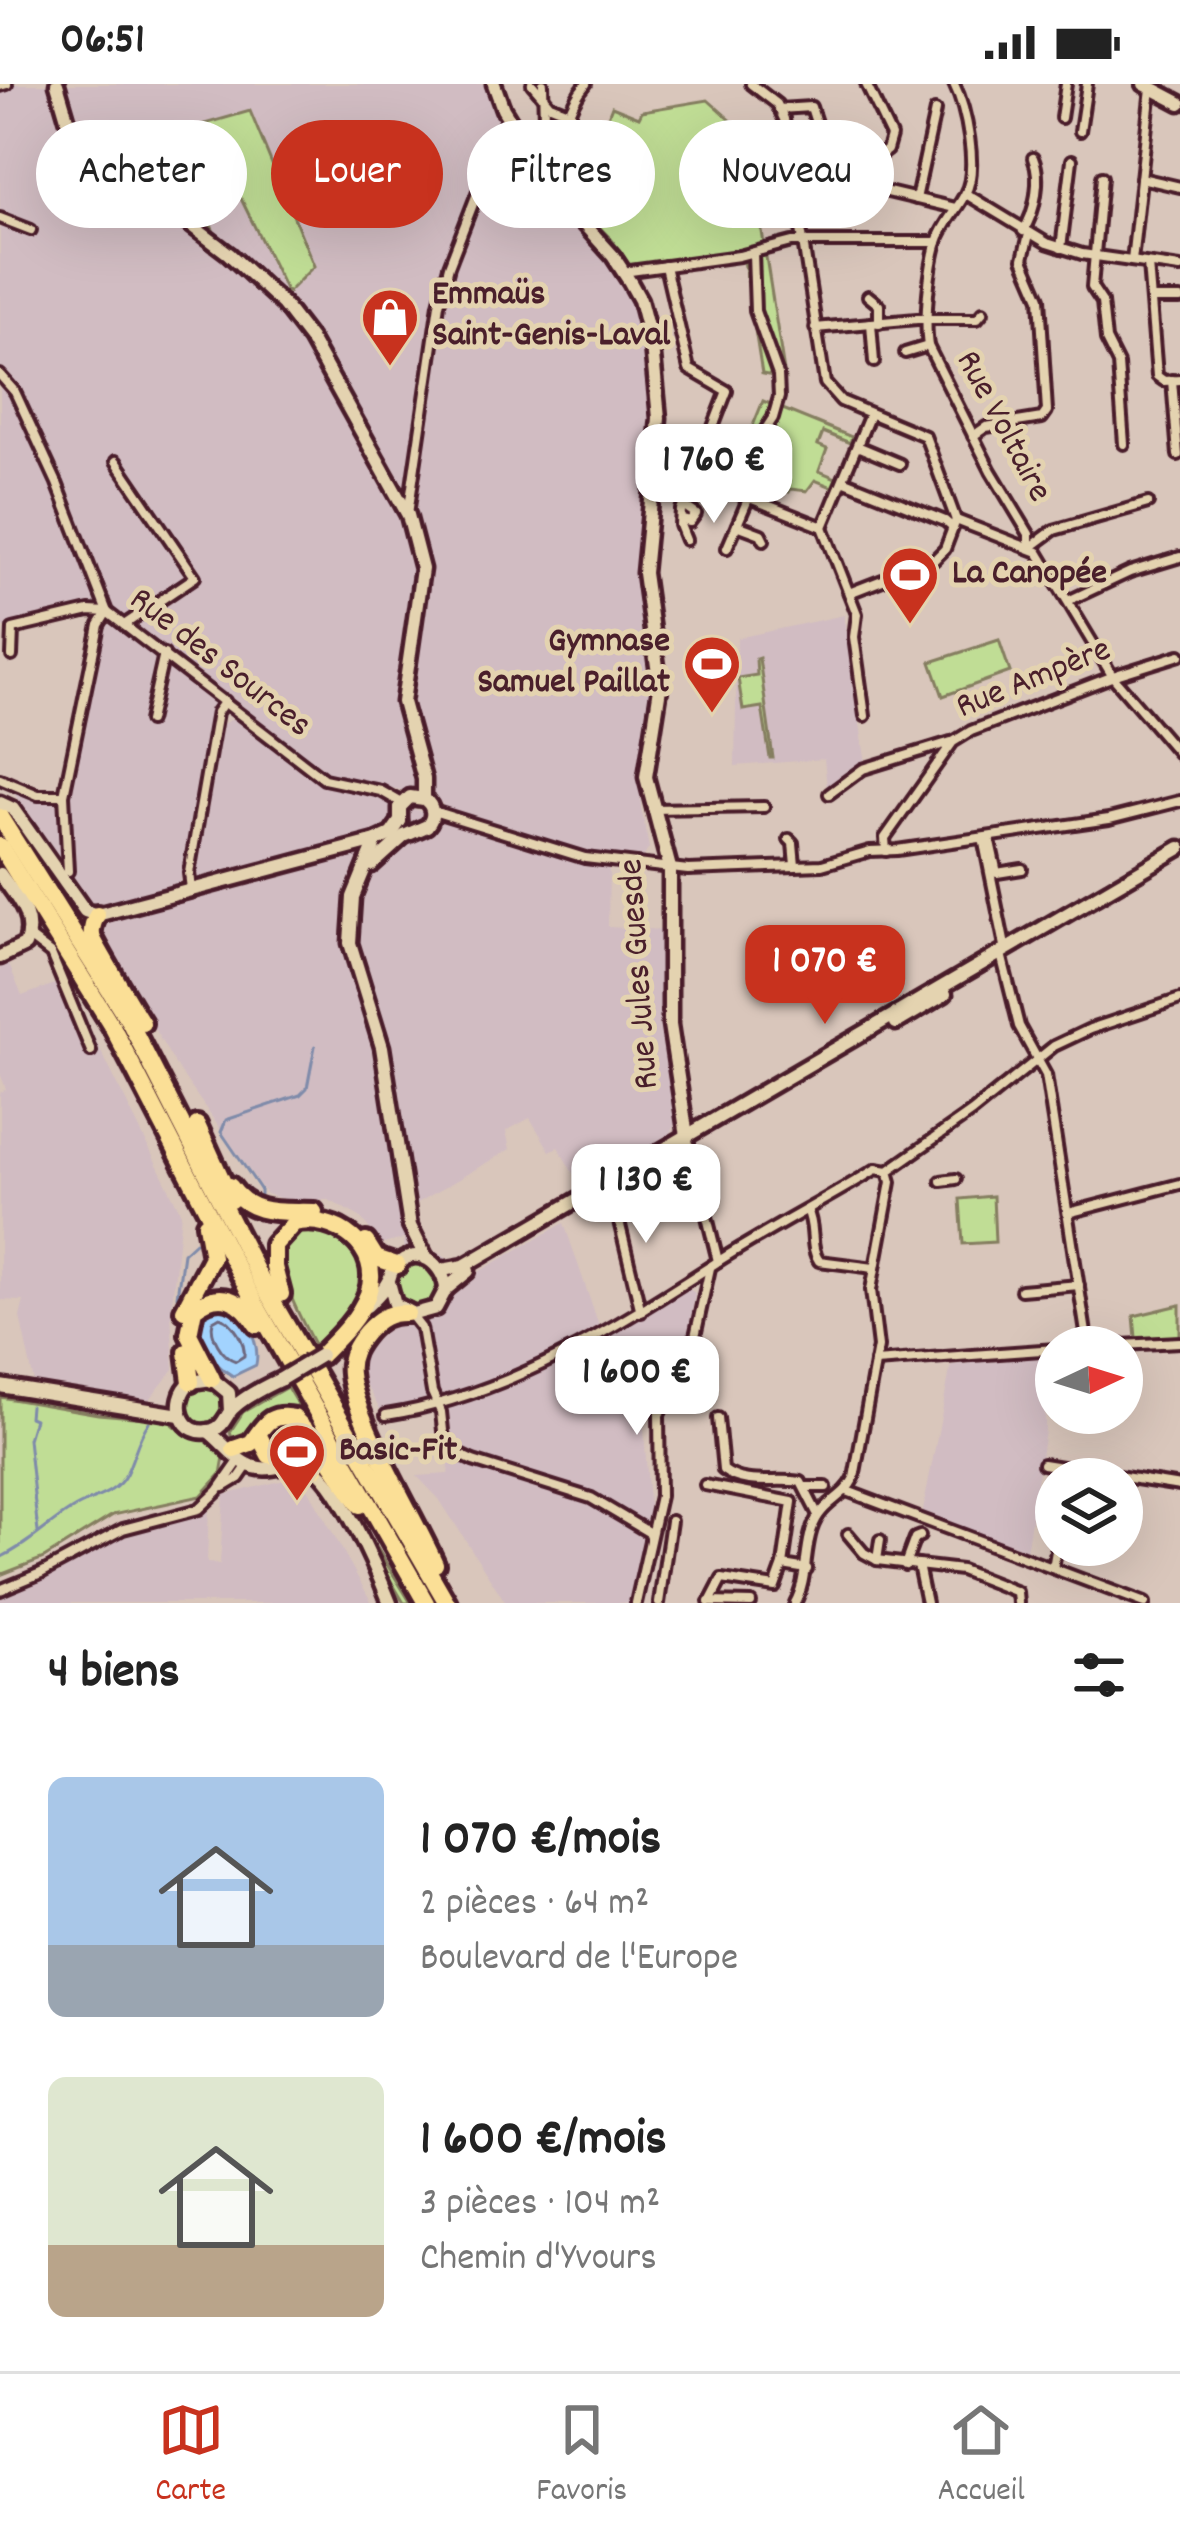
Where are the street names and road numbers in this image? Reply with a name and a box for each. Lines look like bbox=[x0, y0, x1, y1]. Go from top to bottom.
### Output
street label: Rue Voltaire bbox=[940, 342, 1064, 512]
street label: Rue des Sources bbox=[117, 576, 321, 752]
street label: Rue Ampère bbox=[949, 625, 1119, 735]
street label: Rue Jules Guesde bbox=[607, 857, 675, 1091]

